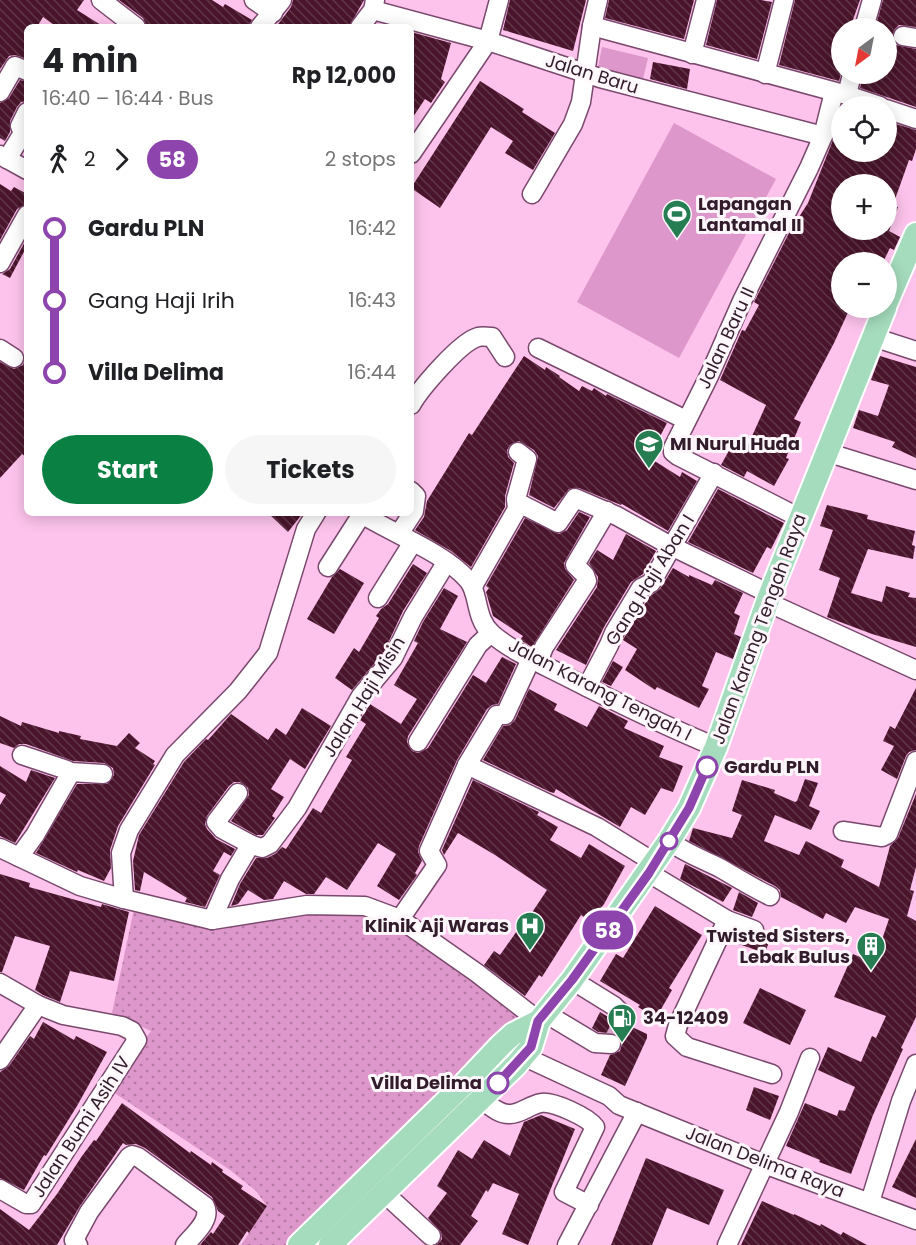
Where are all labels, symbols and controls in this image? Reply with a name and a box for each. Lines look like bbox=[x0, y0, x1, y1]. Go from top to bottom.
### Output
north arrow bbox=[831, 18, 897, 84]
map controls bbox=[831, 18, 897, 318]
text: 4 min bbox=[42, 37, 138, 84]
street label: Jalan Baru bbox=[543, 48, 642, 100]
text: Rp 12,000 bbox=[292, 60, 396, 91]
text: 16:40 – 16:44 · Bus bbox=[42, 84, 214, 112]
button: locate bbox=[831, 96, 897, 162]
icon: walk bbox=[42, 143, 75, 176]
icon: forward bbox=[105, 143, 138, 176]
text: 2 bbox=[84, 145, 96, 173]
text: 58 bbox=[159, 145, 186, 174]
text: 2 stops bbox=[325, 145, 396, 173]
button: + bbox=[831, 174, 897, 240]
place label: Lapangan Lantamal II bbox=[698, 191, 802, 237]
sports icon: Lapangan Lantamal II bbox=[661, 198, 693, 240]
text: Gardu PLN bbox=[88, 213, 204, 244]
text: 16:42 bbox=[349, 214, 396, 242]
button: − bbox=[831, 252, 897, 318]
street label: Jalan Baru II bbox=[691, 283, 760, 393]
text: Gang Haji Irih bbox=[88, 285, 235, 316]
text: 16:43 bbox=[348, 286, 396, 314]
text: Villa Delima bbox=[88, 357, 224, 388]
text: 16:44 bbox=[347, 358, 396, 386]
school or university icon: MI Nurul Huda bbox=[633, 428, 665, 470]
place label: MI Nurul Huda bbox=[670, 431, 800, 456]
button: Start bbox=[42, 435, 213, 504]
button: Tickets bbox=[225, 435, 396, 504]
street label: Gang Haji Aban I bbox=[599, 509, 700, 650]
street label: Jalan Karang Tengah Raya bbox=[705, 510, 812, 747]
street label: Jalan Haji Misin bbox=[316, 631, 411, 762]
street label: Jalan Karang Tengah I bbox=[504, 632, 696, 747]
place label: Gardu PLN bbox=[724, 754, 819, 779]
marker: Gardu PLN bbox=[696, 756, 718, 778]
unlabelled marker bbox=[660, 832, 678, 850]
hospital icon: Klinik Aji Waras bbox=[514, 910, 546, 952]
line badge: 58 bbox=[581, 910, 635, 950]
place label: Klinik Aji Waras bbox=[365, 913, 509, 938]
text: 58 bbox=[594, 916, 622, 945]
place label: Twisted Sisters, Lebak Bulus bbox=[706, 923, 850, 969]
building icon: Twisted Sisters, Lebak Bulus bbox=[855, 930, 887, 972]
fuel station icon: 34-12409 bbox=[606, 1002, 638, 1044]
place label: 34-12409 bbox=[643, 1005, 729, 1030]
street label: Jalan Bumi Asih IV bbox=[25, 1051, 136, 1202]
place label: Villa Delima bbox=[371, 1070, 482, 1095]
marker: Villa Delima bbox=[487, 1072, 509, 1094]
street label: Jalan Delima Raya bbox=[682, 1120, 848, 1203]

